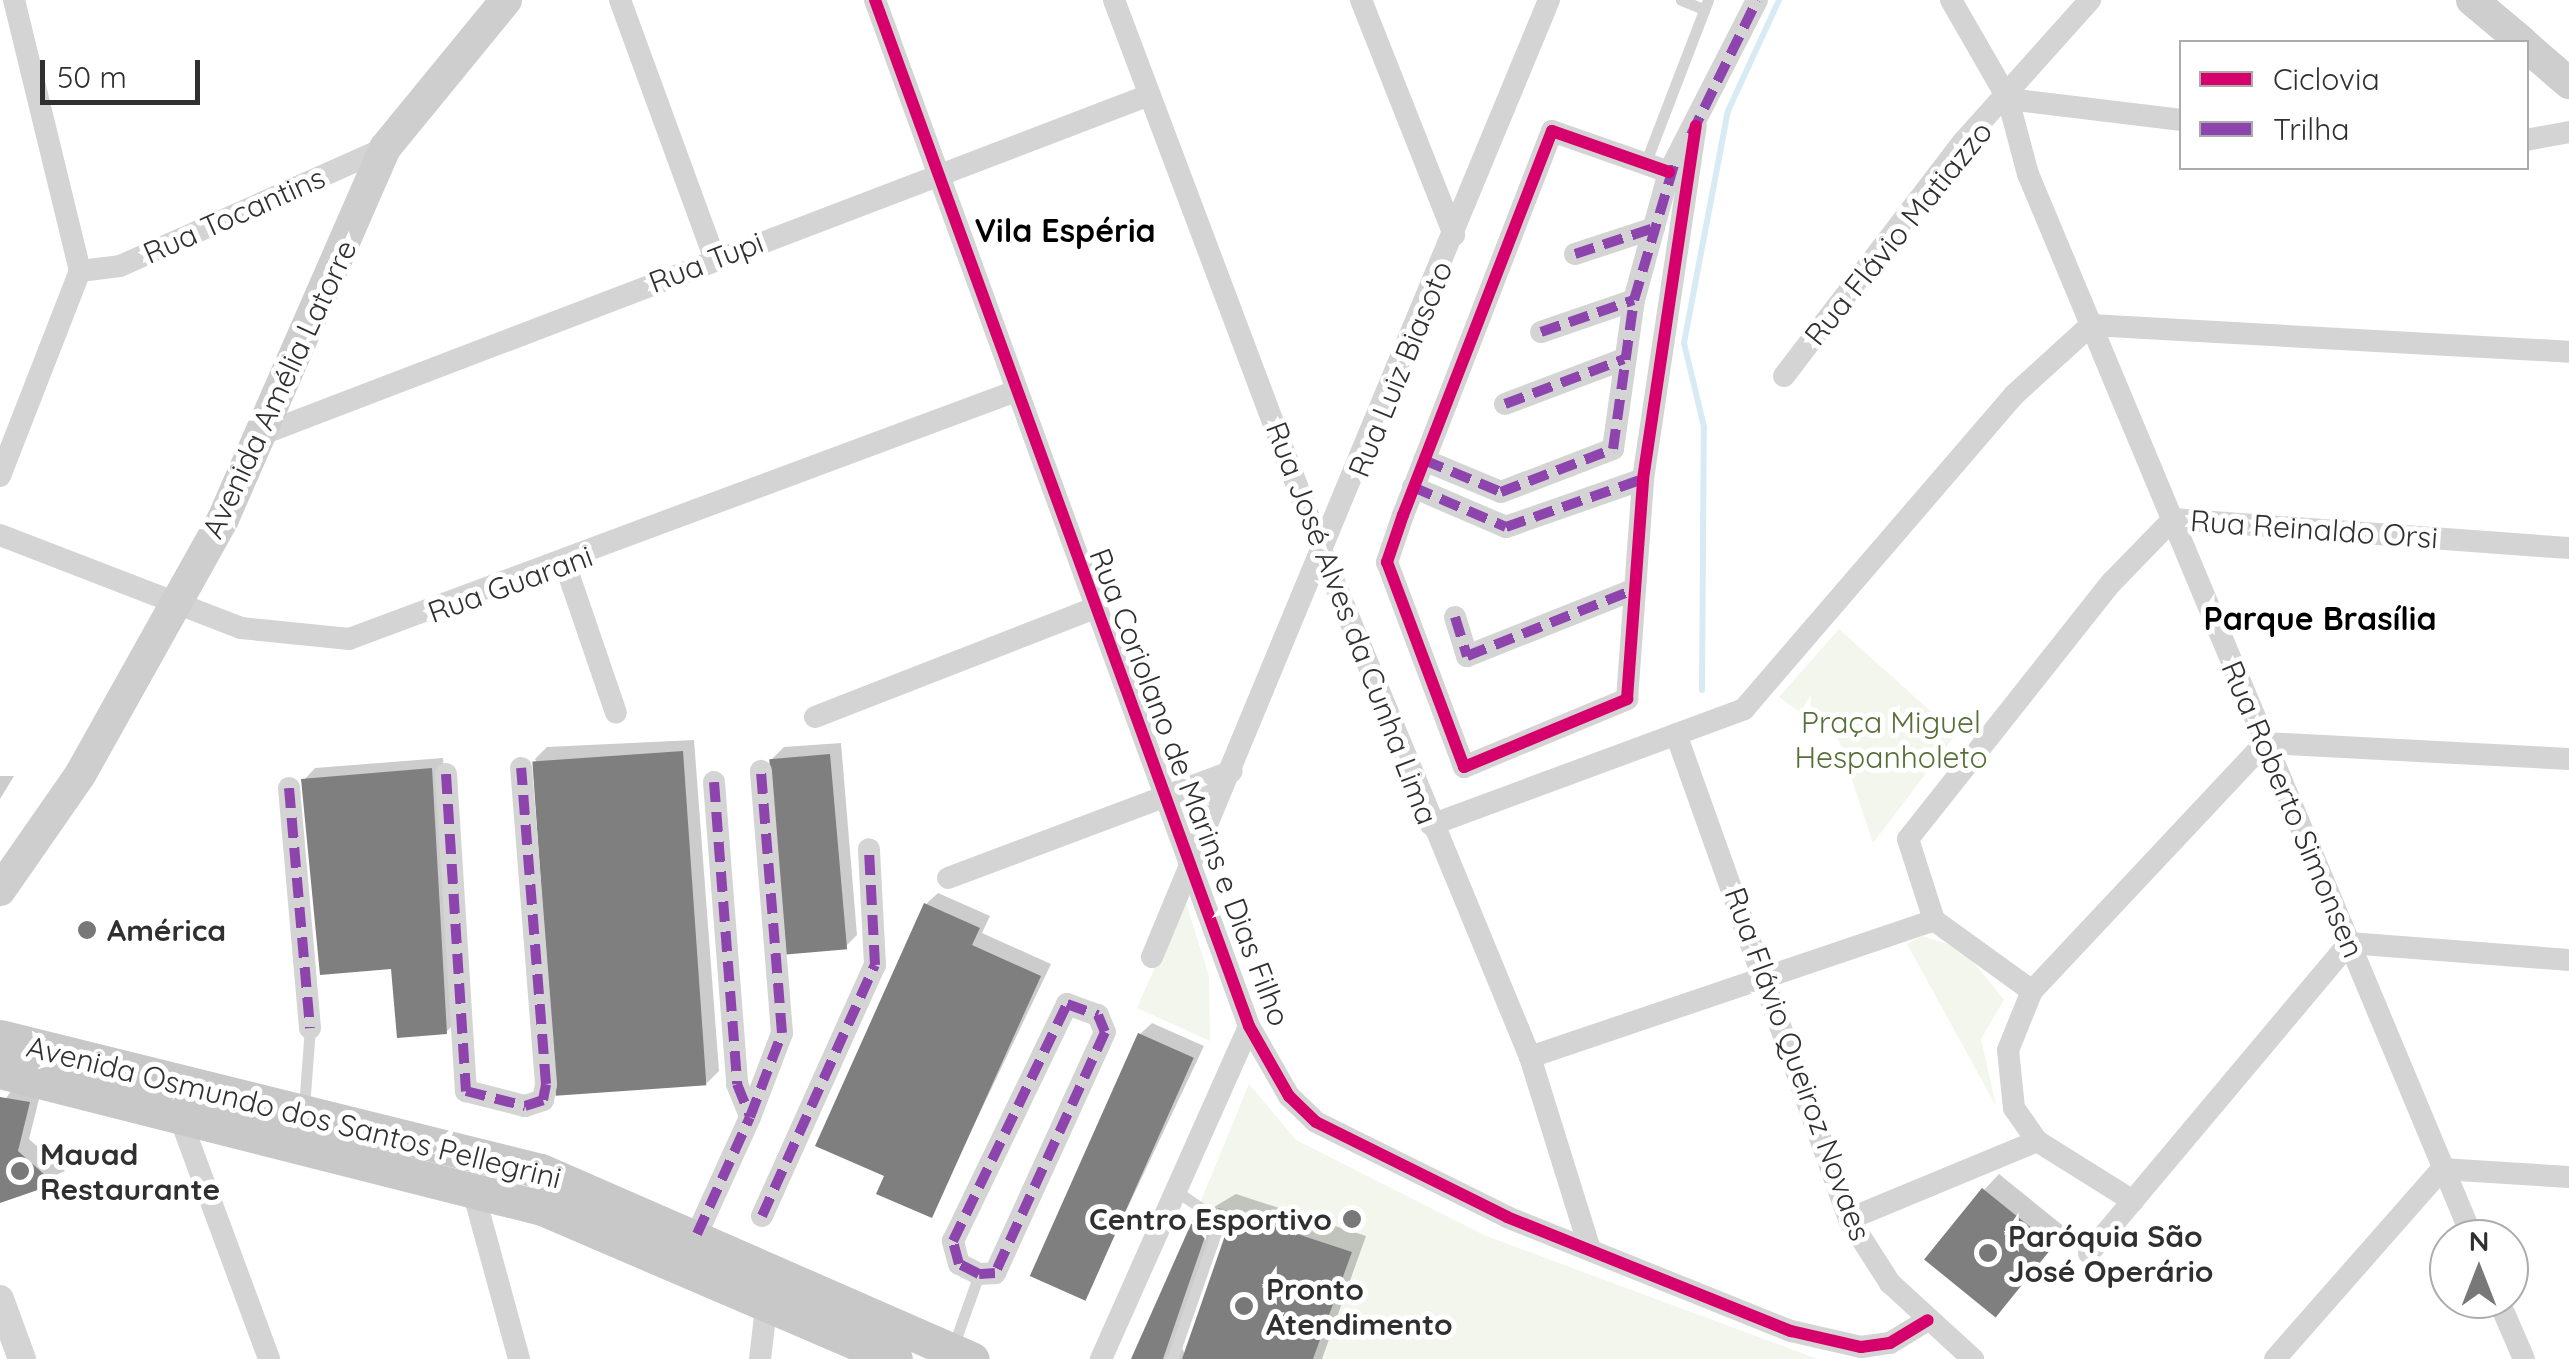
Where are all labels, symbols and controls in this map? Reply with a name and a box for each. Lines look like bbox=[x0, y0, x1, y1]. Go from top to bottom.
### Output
scale bar bbox=[45, 40, 205, 102]
legend bbox=[2179, 40, 2529, 170]
text: 50 m bbox=[57, 58, 127, 96]
text: Ciclovia bbox=[2273, 60, 2380, 98]
text: Trilha bbox=[2273, 110, 2349, 148]
street label: Rua Flávio Matiazzo bbox=[1797, 114, 1999, 352]
street label: Rua Tocantins bbox=[138, 159, 330, 271]
district label: Vila Espéria bbox=[974, 211, 1156, 249]
street label: Rua Tupi bbox=[644, 224, 768, 300]
street label: Avenida Amélia Latorre bbox=[194, 234, 364, 544]
street label: Rua Luiz Biasoto bbox=[1340, 256, 1460, 482]
street label: Rua José Alves da Cunha Lima bbox=[1258, 417, 1446, 829]
street label: Rua Reinaldo Orsi bbox=[2189, 502, 2439, 556]
street label: Rua Guarani bbox=[423, 538, 597, 630]
street label: Rua Coriolano de Marins e Dias Filho bbox=[1082, 543, 1298, 1031]
district label: Parque Brasília bbox=[2204, 599, 2436, 637]
street label: Rua Roberto Simonsen bbox=[2214, 655, 2372, 963]
park label: Praça Miguel Hespanholeto bbox=[1794, 704, 1988, 774]
street label: Rua Flávio Queiroz Novaes bbox=[1717, 882, 1879, 1246]
place label: América bbox=[107, 912, 226, 948]
marker: América bbox=[76, 919, 98, 941]
street label: Avenida Osmundo dos Santos Pellegrini bbox=[23, 1028, 565, 1196]
place label: Mauad Restaurante bbox=[40, 1136, 220, 1206]
marker: Mauad Restaurante bbox=[9, 1160, 31, 1182]
place label: Centro Esportivo bbox=[1089, 1201, 1332, 1237]
marker: Centro Esportivo bbox=[1341, 1208, 1363, 1230]
place label: Paróquia São José Operário bbox=[2008, 1218, 2213, 1288]
north arrow bbox=[2429, 1219, 2529, 1319]
text: N bbox=[2469, 1223, 2489, 1258]
marker: Paróquia São José Operário bbox=[1977, 1242, 1999, 1264]
place label: Pronto Atendimento bbox=[1266, 1271, 1453, 1342]
marker: Pronto Atendimento bbox=[1231, 1293, 1257, 1319]

